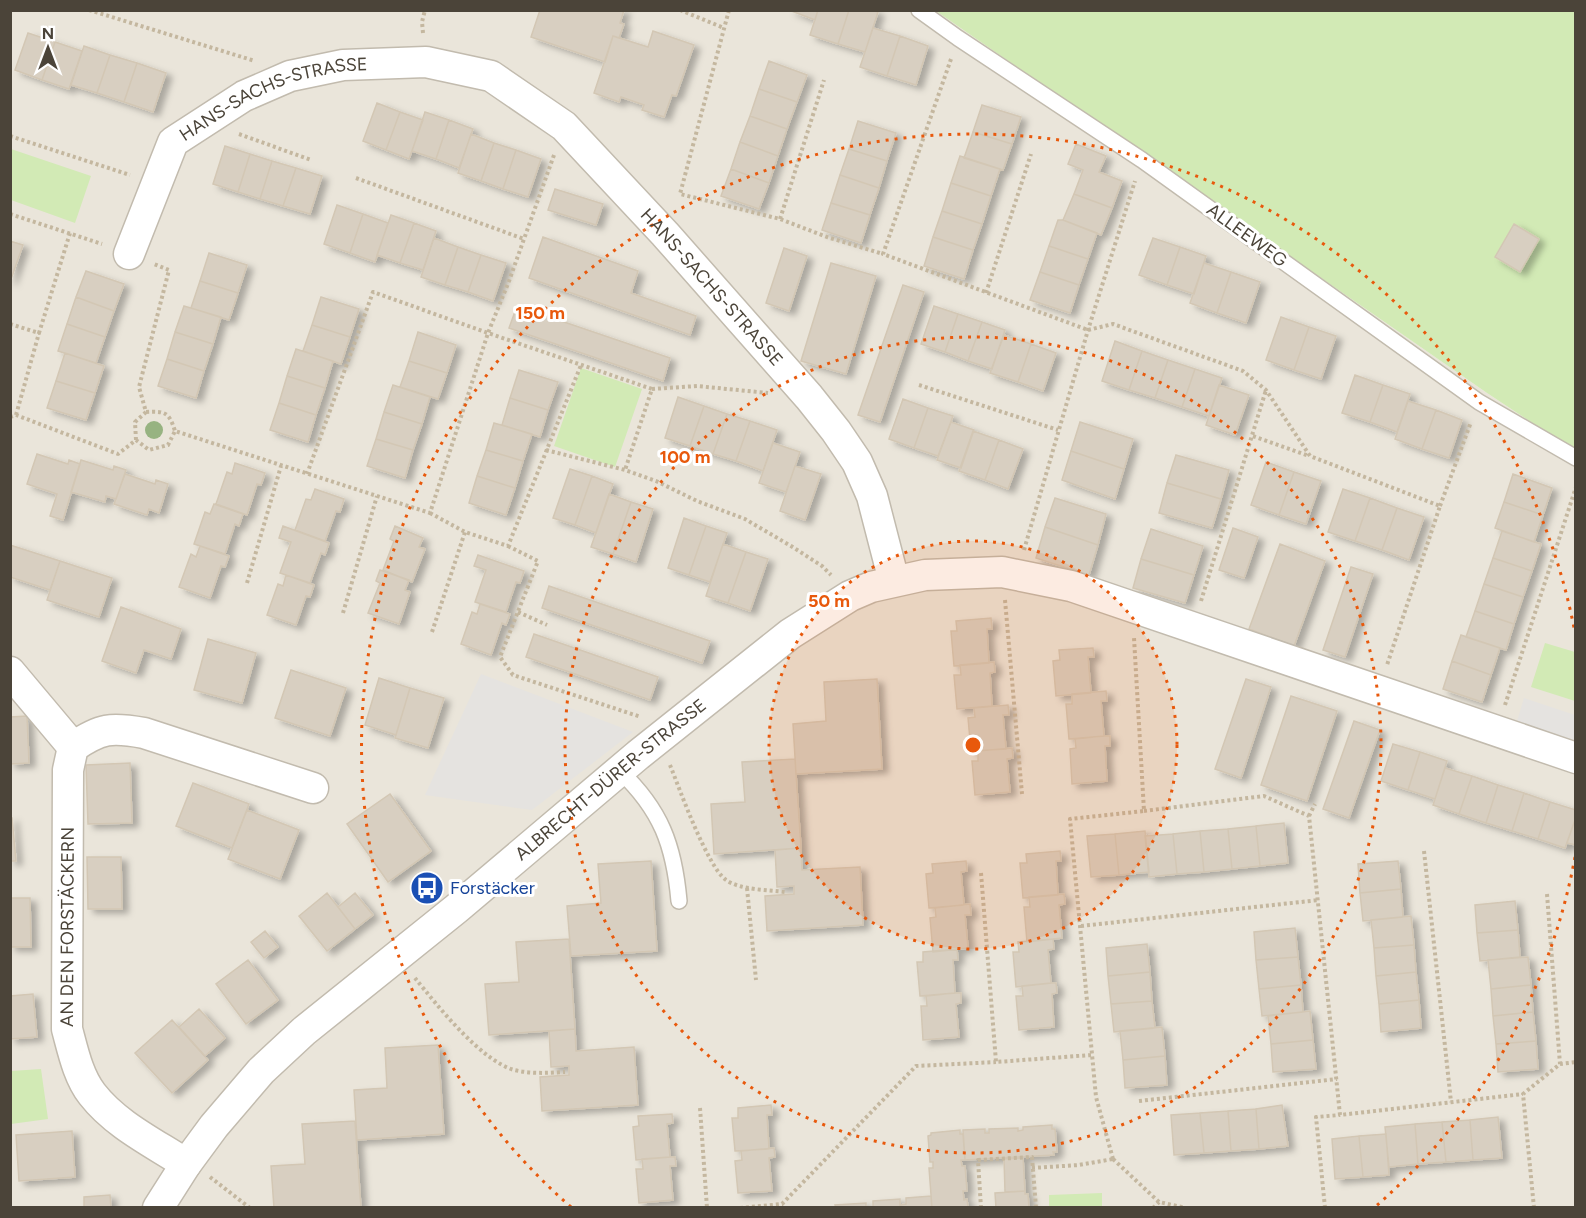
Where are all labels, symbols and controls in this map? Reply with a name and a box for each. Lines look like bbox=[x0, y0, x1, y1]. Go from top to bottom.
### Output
north arrow bbox=[18, 18, 78, 78]
text: N bbox=[42, 24, 54, 43]
street label: HANS-SACHS-STRASSE bbox=[175, 53, 368, 146]
street label: ALLEEWEG bbox=[1203, 199, 1292, 272]
street label: HANS-SACHS-STRASSE bbox=[636, 204, 788, 371]
text: 150 m bbox=[515, 302, 565, 324]
text: 100 m bbox=[660, 446, 710, 468]
text: 50 m bbox=[808, 590, 850, 612]
street label: ALBRECHT-DÜRER-STRASSE bbox=[511, 694, 711, 865]
centre of rings bbox=[963, 735, 983, 755]
street label: AN DEN FORSTÄCKERN bbox=[56, 827, 79, 1027]
bus stop icon: Forstäcker bbox=[409, 870, 445, 906]
place label: Forstäcker bbox=[450, 877, 535, 899]

